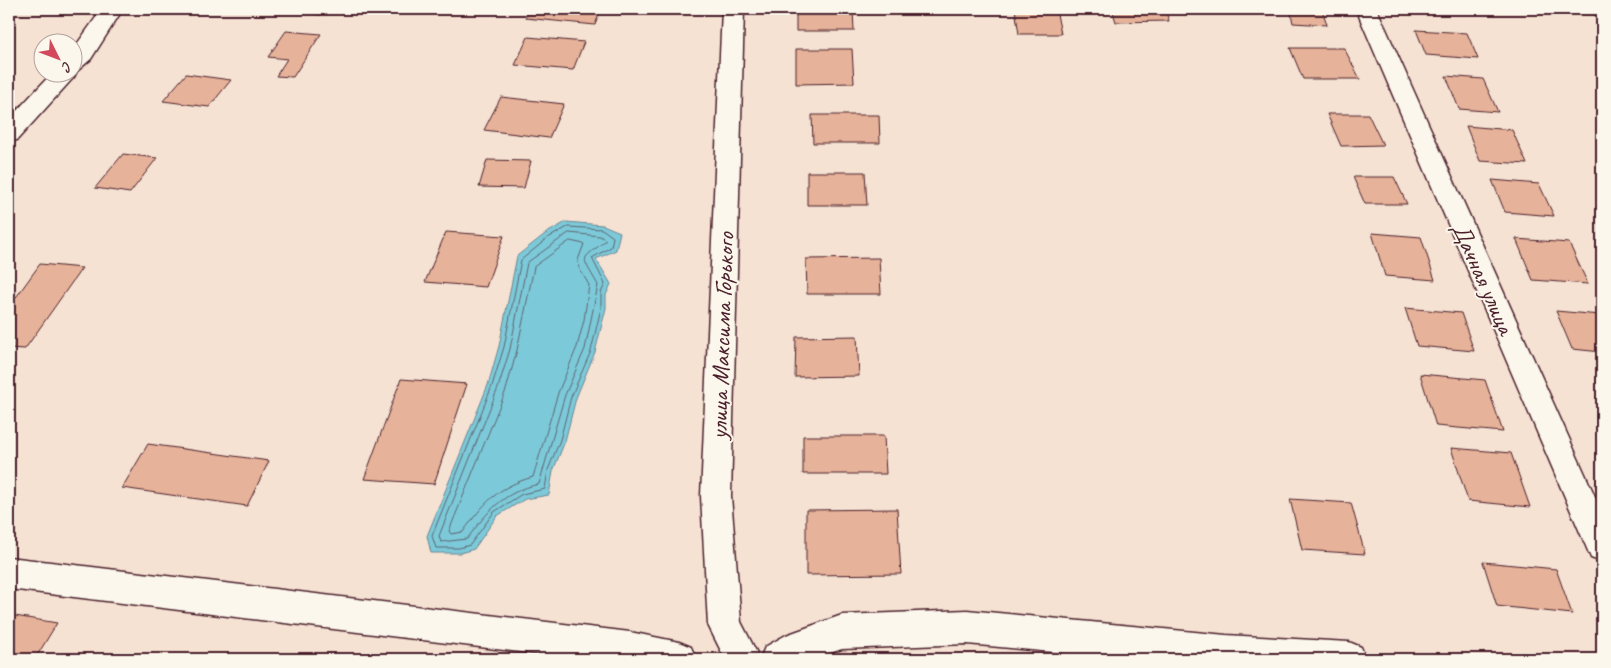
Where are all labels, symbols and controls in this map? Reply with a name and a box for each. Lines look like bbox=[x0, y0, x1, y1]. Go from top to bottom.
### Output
north arrow bbox=[32, 32, 82, 82]
text: С bbox=[57, 58, 76, 76]
street label: Дачная улица bbox=[1444, 217, 1523, 342]
street label: улица Максима Горького bbox=[702, 231, 742, 442]

